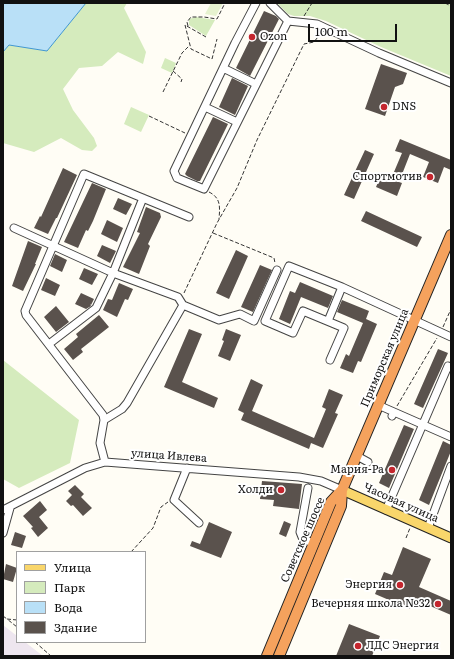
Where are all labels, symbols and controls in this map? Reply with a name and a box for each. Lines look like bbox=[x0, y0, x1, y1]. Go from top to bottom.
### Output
scale bar bbox=[310, 16, 399, 42]
text: 100 m bbox=[315, 22, 348, 40]
place label: Ozon bbox=[260, 30, 287, 44]
marker: Ozon bbox=[247, 32, 257, 42]
place label: DNS bbox=[392, 100, 416, 114]
marker: DNS bbox=[379, 102, 389, 112]
place label: Спортмотив bbox=[353, 170, 422, 184]
marker: Спортмотив bbox=[425, 172, 435, 182]
street label: Приморская улица bbox=[358, 307, 412, 409]
street label: улица Ивлева bbox=[131, 447, 207, 465]
place label: Мария-Ра bbox=[330, 463, 384, 477]
marker: Мария-Ра bbox=[387, 465, 397, 475]
street label: Часовая улица bbox=[361, 481, 441, 525]
place label: Холди bbox=[238, 483, 273, 497]
marker: Холди bbox=[276, 485, 286, 495]
street label: Советское шоссе bbox=[278, 495, 328, 585]
legend bbox=[16, 551, 146, 643]
text: Улица bbox=[54, 558, 91, 576]
text: Парк bbox=[54, 578, 85, 596]
place label: Энергия bbox=[345, 578, 392, 592]
marker: Энергия bbox=[395, 580, 405, 590]
place label: Вечерняя школа №32 bbox=[311, 597, 430, 611]
text: Вода bbox=[54, 598, 83, 616]
marker: Вечерняя школа №32 bbox=[433, 599, 443, 609]
text: Здание bbox=[54, 618, 97, 636]
place label: ЛДС Энергия bbox=[366, 639, 439, 653]
marker: ЛДС Энергия bbox=[353, 641, 363, 651]

